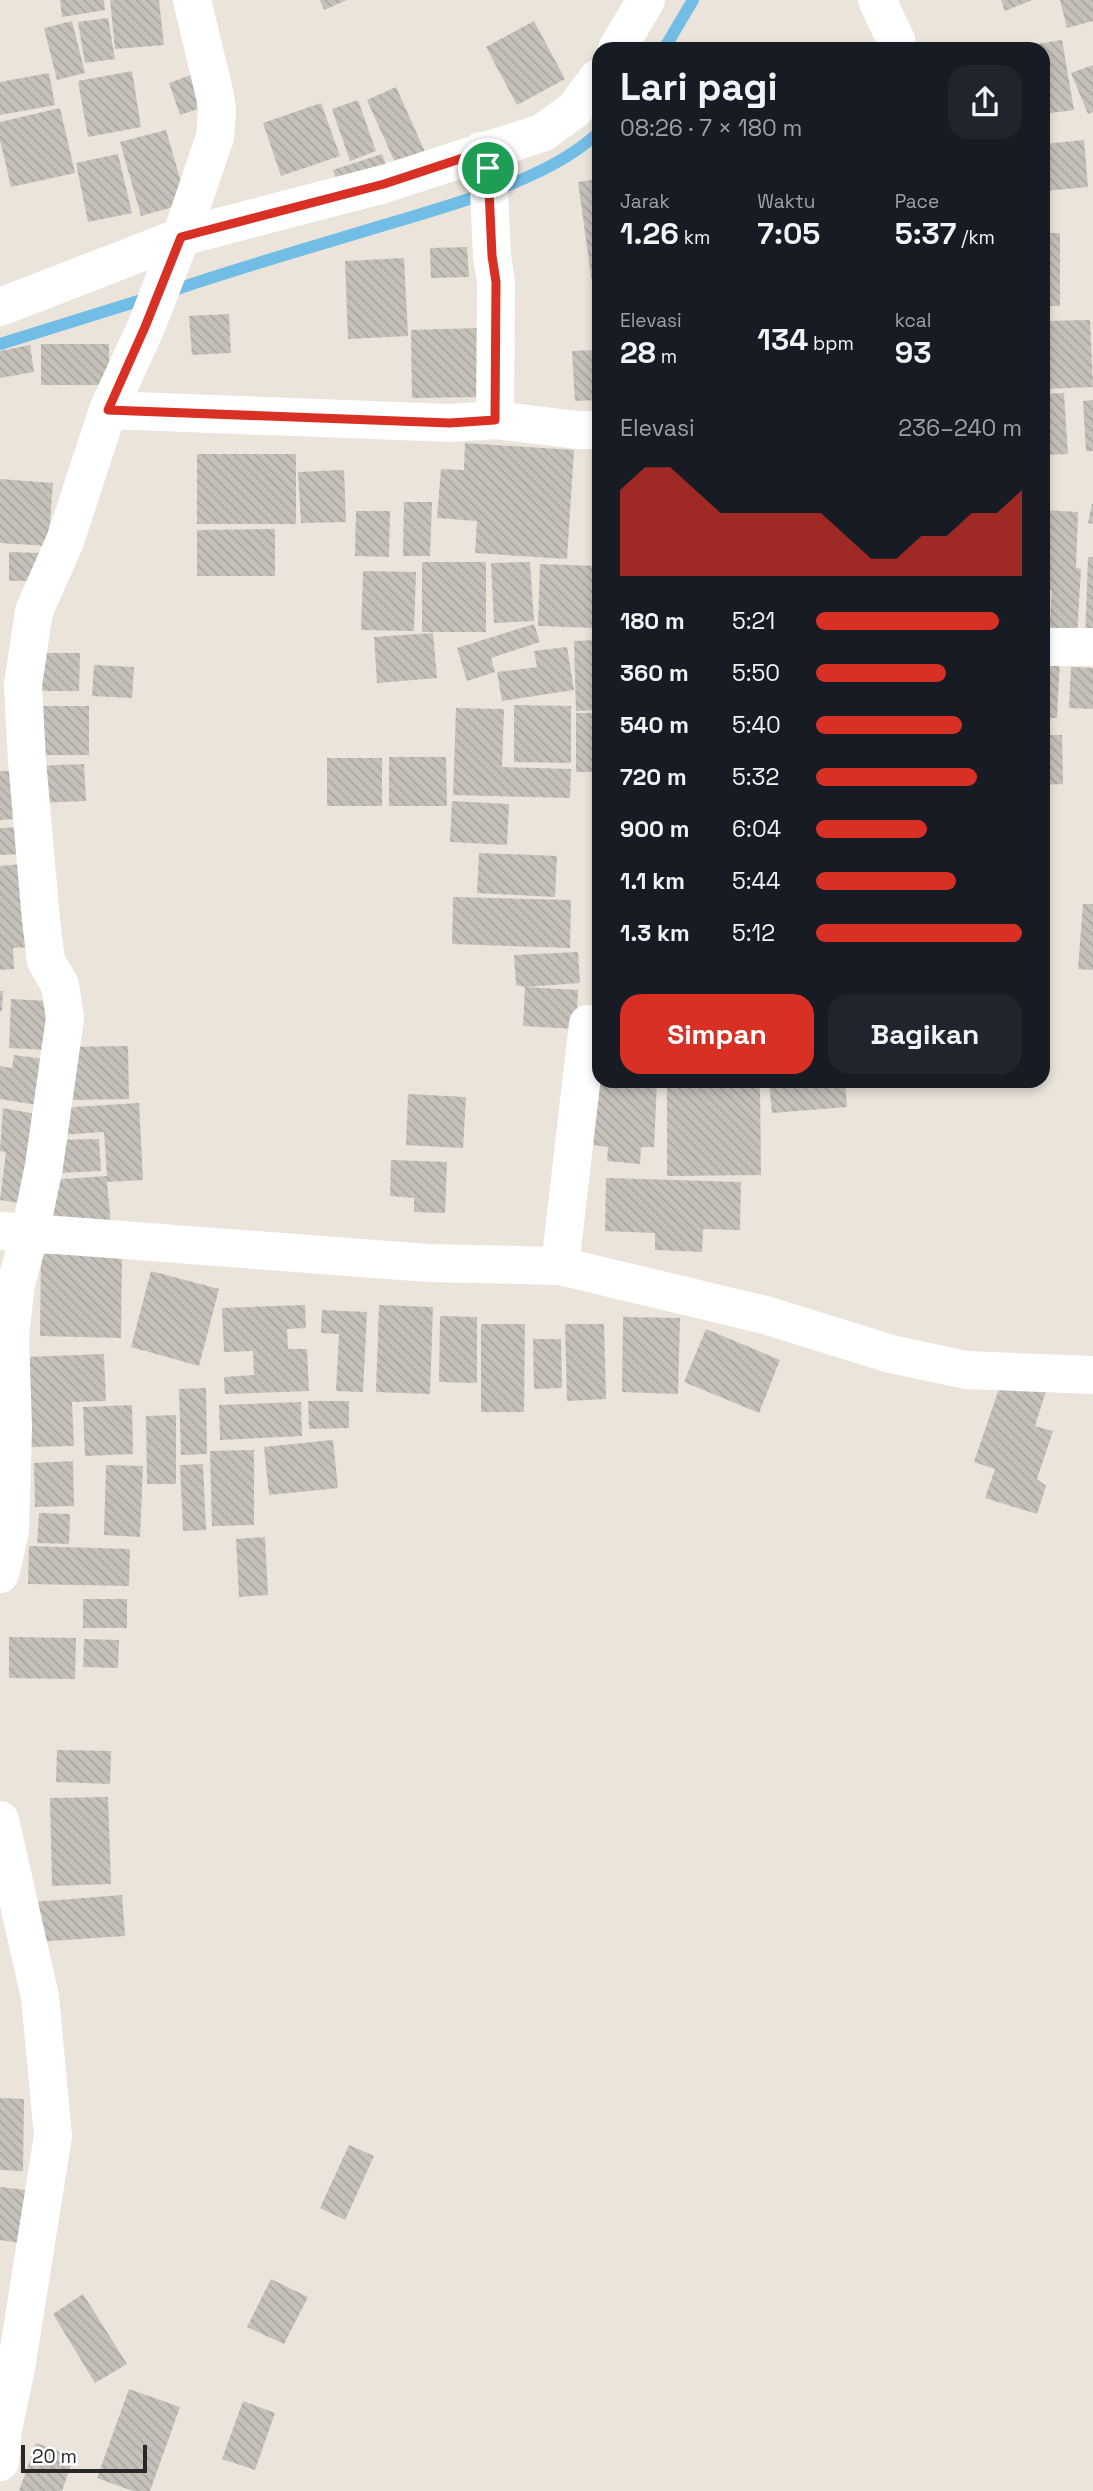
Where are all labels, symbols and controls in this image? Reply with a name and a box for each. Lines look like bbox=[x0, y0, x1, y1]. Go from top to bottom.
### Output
text: Lari pagi bbox=[620, 63, 778, 111]
button: share bbox=[948, 65, 1022, 139]
text: 08:26 · 7 × 180 m bbox=[620, 113, 802, 143]
pin bbox=[458, 138, 518, 198]
icon: arrive bbox=[469, 149, 507, 187]
text: Jarak bbox=[620, 189, 670, 214]
text: Waktu bbox=[757, 189, 815, 214]
text: Pace bbox=[895, 189, 939, 214]
text: 1.26 bbox=[620, 214, 679, 253]
text: 7:05 bbox=[757, 214, 820, 253]
text: 5:37 bbox=[895, 214, 956, 253]
text: km bbox=[679, 225, 710, 250]
text: /km bbox=[956, 225, 995, 250]
text: Elevasi bbox=[620, 308, 682, 333]
text: kcal bbox=[895, 308, 931, 333]
text: 134 bbox=[757, 320, 808, 359]
text: bpm bbox=[808, 331, 854, 356]
text: 28 bbox=[620, 333, 656, 372]
text: 93 bbox=[895, 333, 931, 372]
text: m bbox=[656, 344, 677, 369]
text: Elevasi bbox=[620, 413, 695, 443]
text: 236–240 m bbox=[898, 413, 1022, 443]
text: 180 m bbox=[620, 606, 685, 636]
text: 5:21 bbox=[732, 606, 775, 636]
text: 360 m bbox=[620, 658, 689, 688]
text: 5:50 bbox=[732, 658, 780, 688]
text: 540 m bbox=[620, 710, 689, 740]
text: 5:40 bbox=[732, 710, 781, 740]
text: 720 m bbox=[620, 762, 687, 792]
text: 5:32 bbox=[732, 762, 779, 792]
text: 900 m bbox=[620, 814, 690, 844]
text: 6:04 bbox=[732, 814, 781, 844]
text: 1.1 km bbox=[620, 866, 685, 896]
text: 5:44 bbox=[732, 866, 780, 896]
text: 1.3 km bbox=[620, 918, 690, 948]
text: 5:12 bbox=[732, 918, 775, 948]
button: Simpan bbox=[620, 994, 814, 1074]
button: Bagikan bbox=[828, 994, 1022, 1074]
scale bar bbox=[21, 2442, 147, 2474]
text: 20 m bbox=[32, 2444, 77, 2469]

